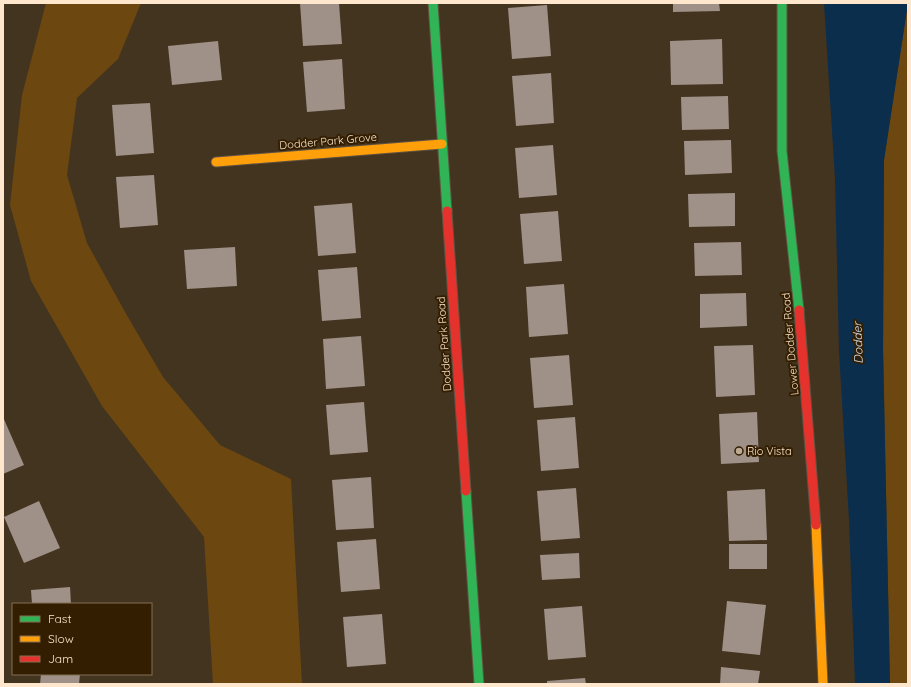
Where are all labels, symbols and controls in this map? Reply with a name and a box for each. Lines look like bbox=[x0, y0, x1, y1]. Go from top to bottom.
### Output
street label: Dodder Park Grove bbox=[279, 130, 377, 152]
street label: Lower Dodder Road bbox=[779, 292, 801, 396]
street label: Dodder Park Road bbox=[434, 296, 454, 392]
water label: Dodder bbox=[849, 320, 866, 364]
place label: Rio Vista bbox=[747, 444, 792, 458]
marker: Rio Vista bbox=[734, 446, 744, 456]
legend bbox=[12, 603, 152, 675]
text: Fast bbox=[48, 611, 72, 626]
text: Slow bbox=[48, 631, 74, 646]
text: Jam bbox=[48, 651, 73, 666]

